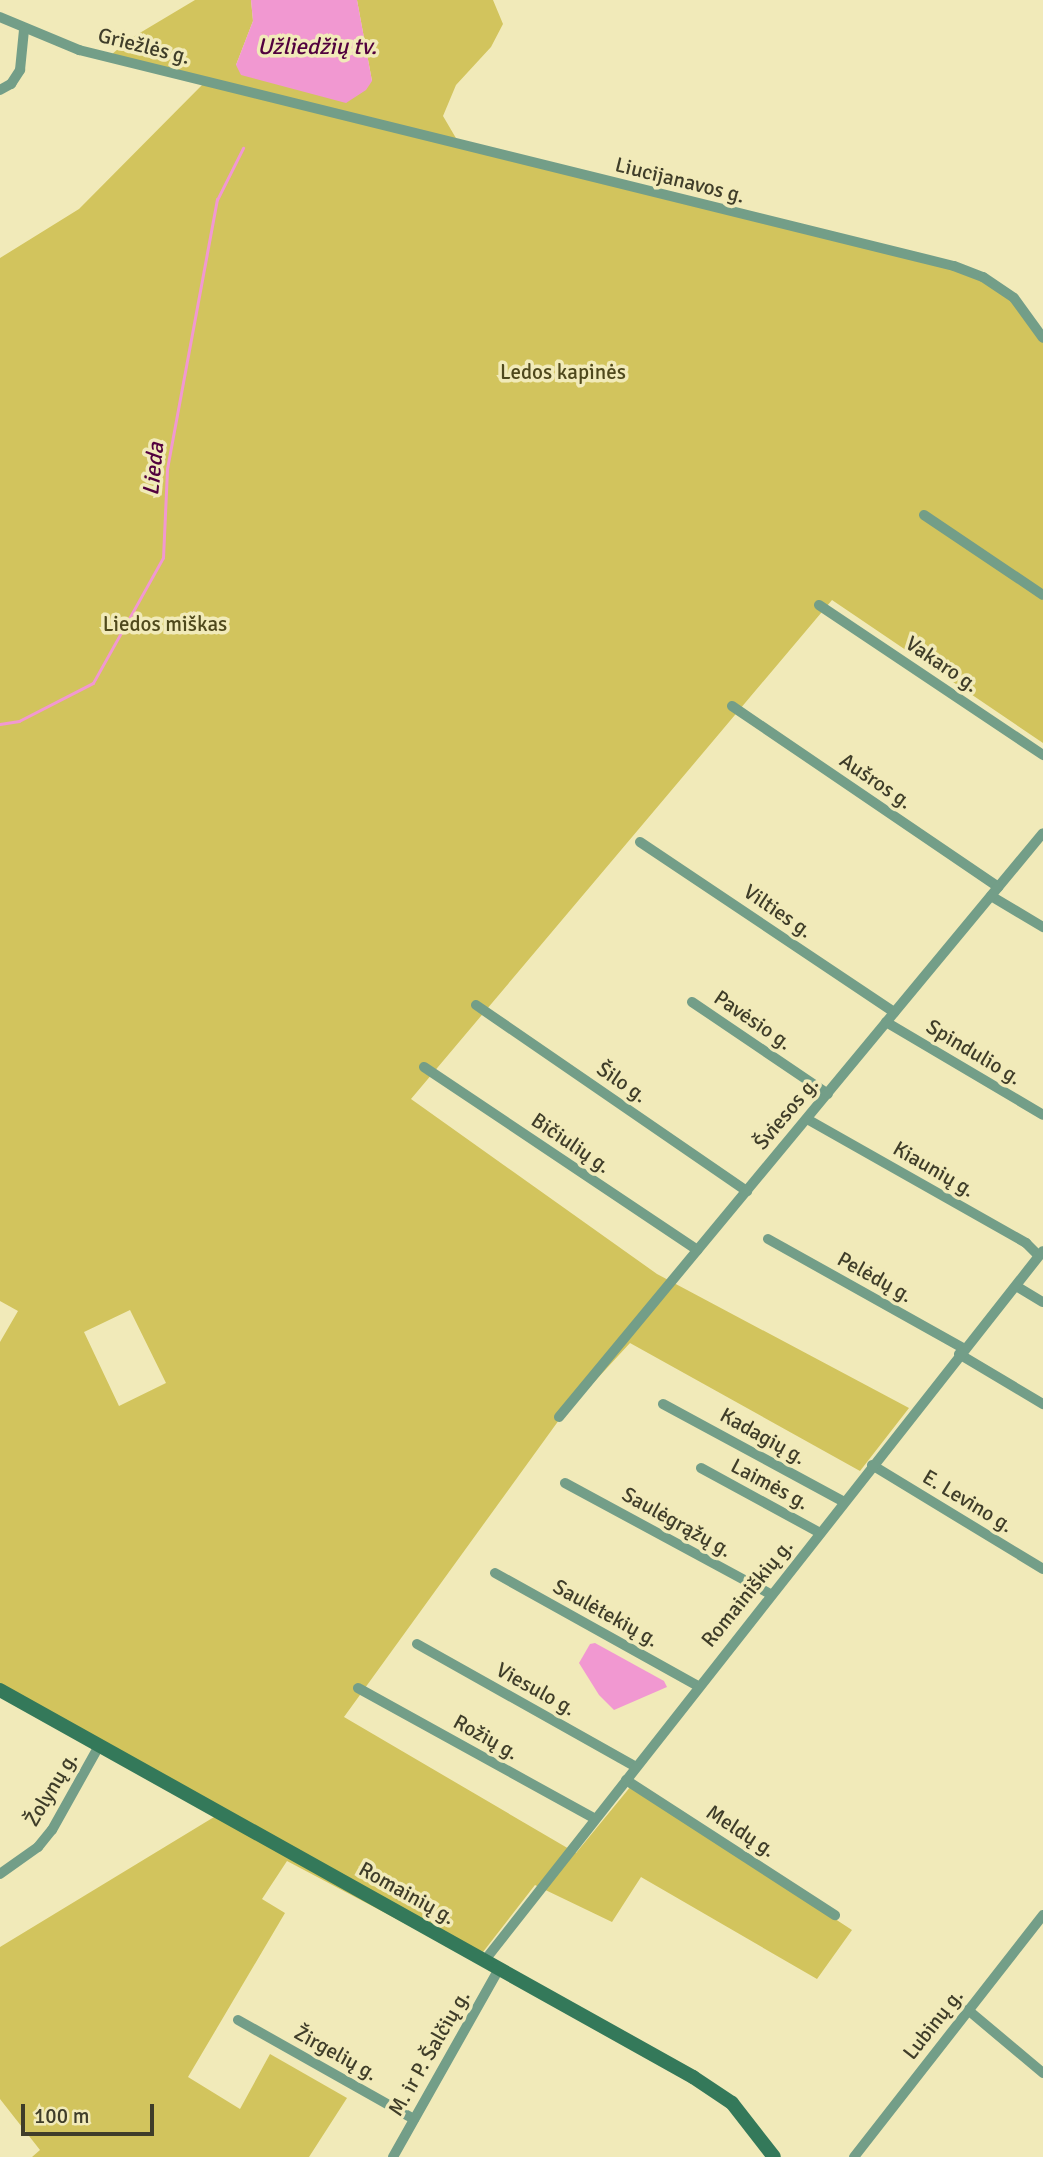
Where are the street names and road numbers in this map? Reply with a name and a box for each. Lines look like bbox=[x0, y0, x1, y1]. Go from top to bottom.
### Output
street label: Griežlės g. bbox=[95, 22, 193, 70]
street label: Liucijanavos g. bbox=[613, 152, 747, 208]
street label: Vakaro g. bbox=[901, 630, 983, 698]
street label: Aušros g. bbox=[835, 748, 917, 814]
street label: Vilties g. bbox=[739, 879, 817, 943]
street label: Pavėsio g. bbox=[709, 985, 797, 1055]
street label: Spindulio g. bbox=[922, 1014, 1026, 1090]
street label: Šilo g. bbox=[592, 1056, 652, 1108]
street label: Šviesos g. bbox=[748, 1071, 824, 1155]
street label: Bičiulių g. bbox=[527, 1107, 615, 1179]
street label: Kiaunių g. bbox=[889, 1136, 979, 1202]
street label: Pelėdų g. bbox=[833, 1246, 917, 1308]
street label: Kadagių g. bbox=[716, 1402, 810, 1470]
street label: Laimės g. bbox=[727, 1453, 813, 1515]
street label: E. Levino g. bbox=[918, 1464, 1018, 1538]
street label: Saulėgrąžų g. bbox=[618, 1481, 736, 1563]
street label: Romainiškių g. bbox=[696, 1534, 798, 1652]
street label: Saulėtekių g. bbox=[549, 1574, 663, 1652]
street label: Viesulo g. bbox=[492, 1657, 580, 1721]
street label: Rožių g. bbox=[449, 1709, 523, 1765]
street label: Žolynų g. bbox=[19, 1747, 83, 1831]
street label: Meldų g. bbox=[702, 1799, 780, 1863]
street label: Romainių g. bbox=[354, 1856, 460, 1930]
street label: Lubinų g. bbox=[898, 1984, 968, 2064]
street label: M. ir P. Šalčių g. bbox=[383, 1986, 475, 2120]
street label: Žirgelių g. bbox=[290, 2020, 382, 2086]

